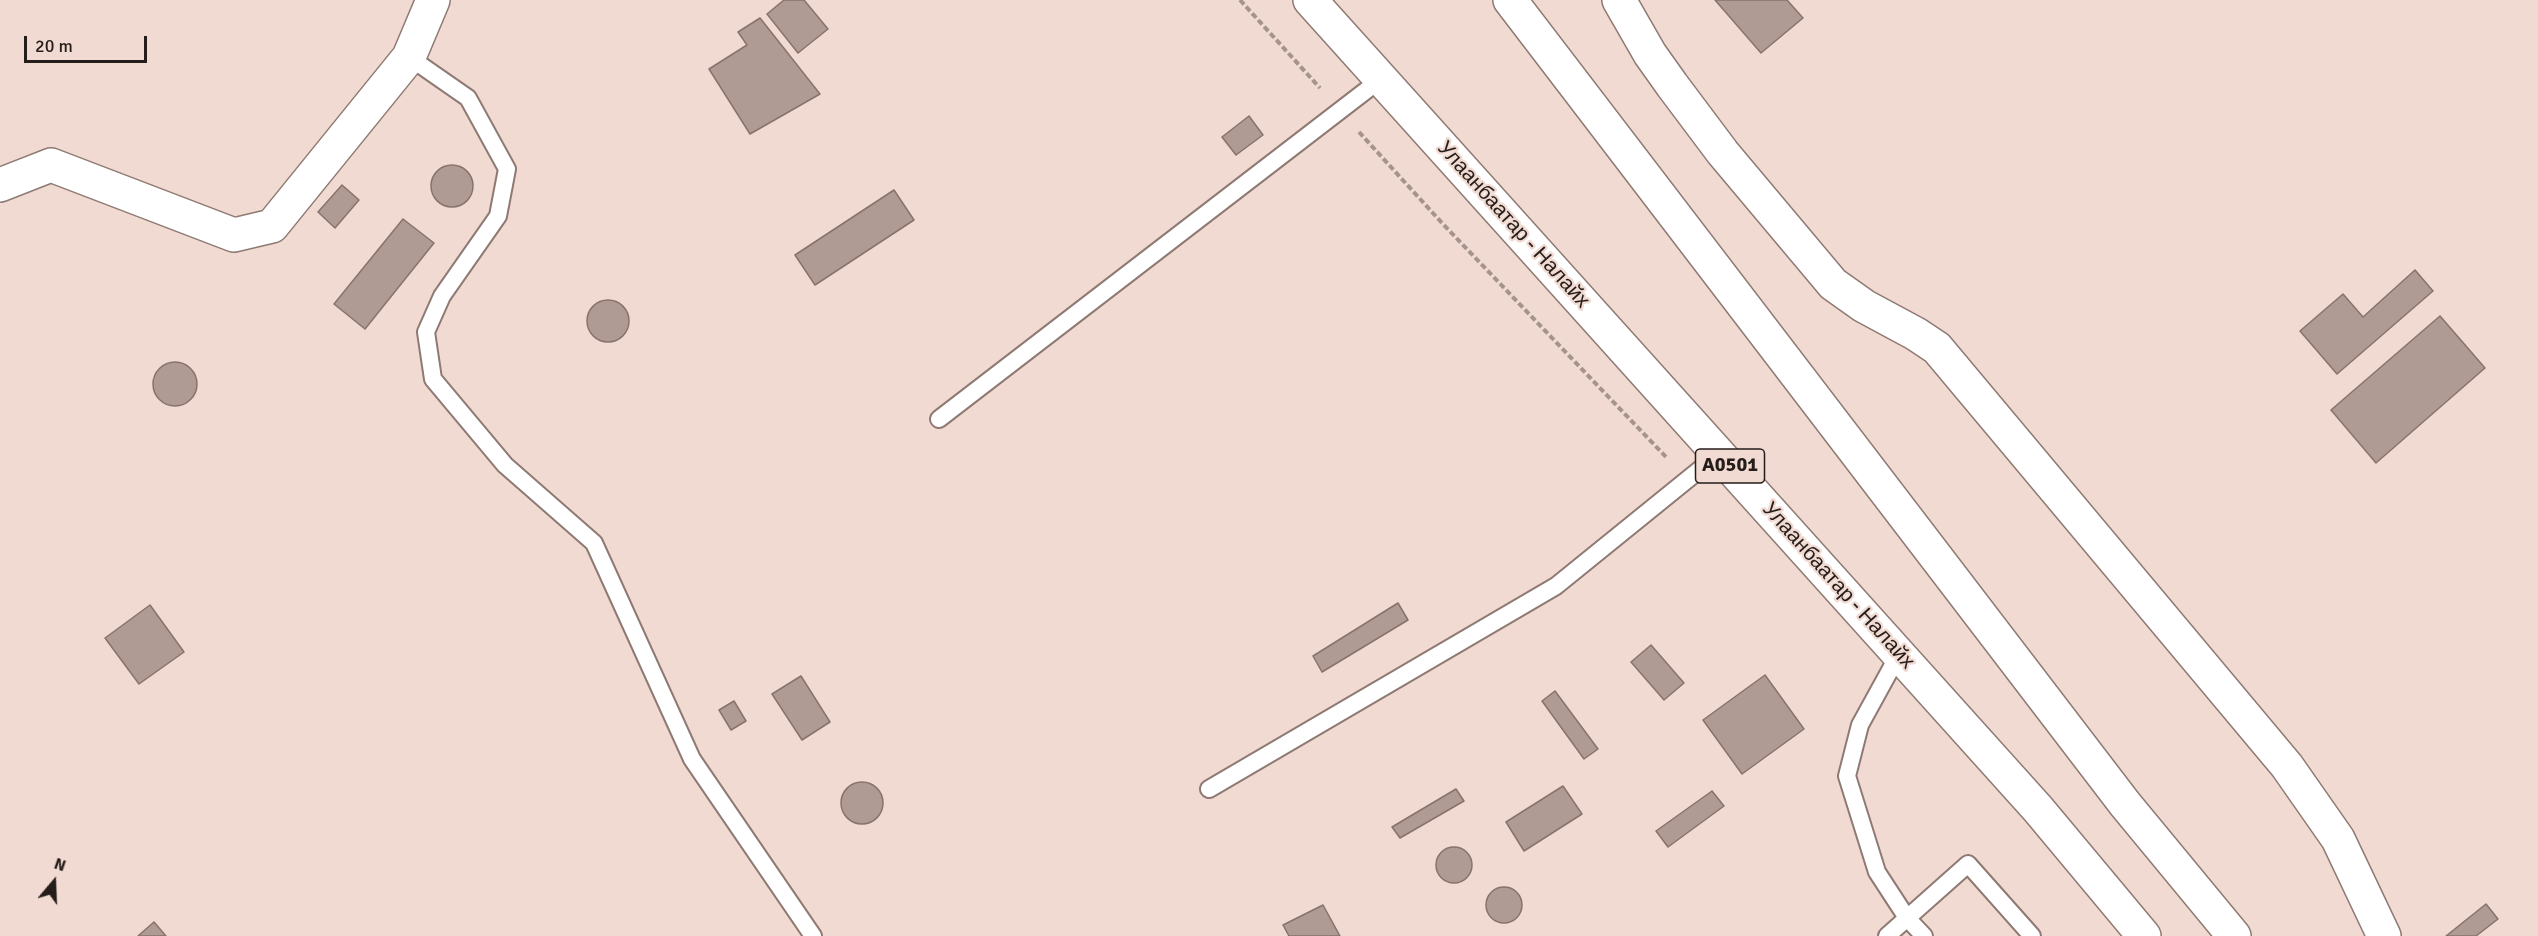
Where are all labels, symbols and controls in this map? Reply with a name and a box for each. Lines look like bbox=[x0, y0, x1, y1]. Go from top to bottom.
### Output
scale bar bbox=[27, 24, 150, 62]
text: 20 m bbox=[35, 35, 73, 57]
street label: Улаанбаатар - Налайх bbox=[1431, 136, 1595, 314]
road number: A0501 bbox=[1696, 449, 1764, 483]
street label: Улаанбаатар - Налайх bbox=[1756, 497, 1920, 675]
north arrow bbox=[24, 852, 84, 912]
text: N bbox=[51, 854, 68, 876]

